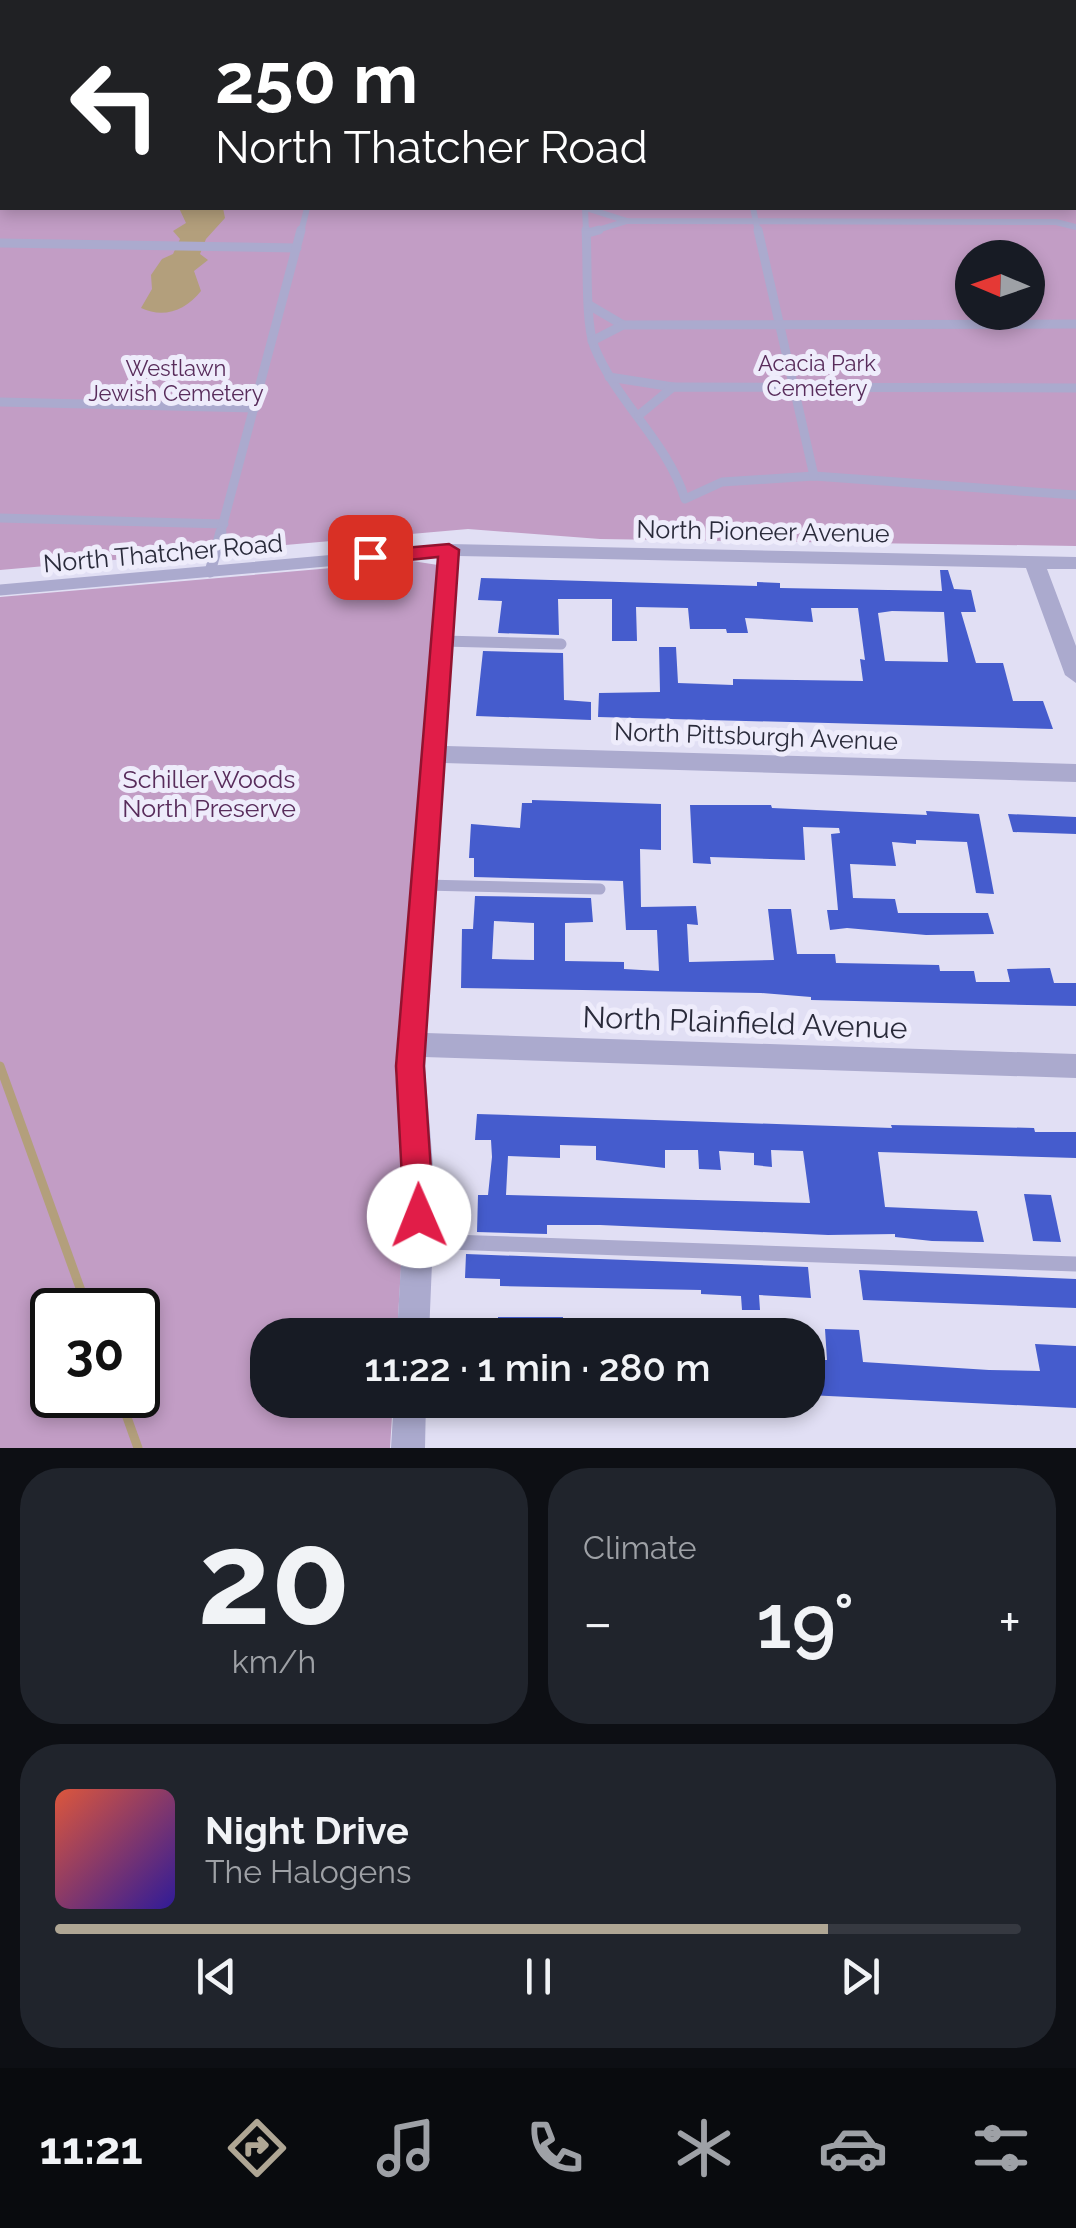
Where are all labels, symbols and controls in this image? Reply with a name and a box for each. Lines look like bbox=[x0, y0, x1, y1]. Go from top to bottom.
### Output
text: 250 m bbox=[215, 37, 418, 119]
icon: left bbox=[50, 40, 180, 170]
text: North Thatcher Road bbox=[215, 121, 648, 174]
north arrow bbox=[955, 240, 1045, 330]
map controls bbox=[955, 240, 1045, 330]
park label: Acacia Park Cemetery bbox=[758, 350, 876, 401]
park label: Westlawn Jewish Cemetery bbox=[88, 355, 264, 406]
street label: North Pioneer Avenue bbox=[636, 514, 890, 548]
pin bbox=[328, 515, 413, 600]
street label: North Thatcher Road bbox=[42, 528, 284, 578]
icon: arrive bbox=[343, 530, 398, 585]
street label: North Pittsburgh Avenue bbox=[614, 716, 898, 756]
park label: Schiller Woods North Preserve bbox=[122, 764, 296, 823]
street label: North Plainfield Avenue bbox=[582, 999, 908, 1046]
position arrow bbox=[367, 1164, 471, 1268]
speed limit sign: 30 bbox=[30, 1288, 160, 1418]
text: 11:22 · 1 min · 280 m bbox=[365, 1345, 710, 1390]
text: 20 bbox=[197, 1502, 351, 1654]
text: Climate bbox=[583, 1529, 697, 1566]
text: 19° bbox=[756, 1577, 854, 1666]
text: − bbox=[583, 1590, 613, 1655]
text: + bbox=[998, 1590, 1021, 1655]
text: km/h bbox=[232, 1643, 316, 1680]
text: Night Drive bbox=[205, 1808, 409, 1853]
text: The Halogens bbox=[205, 1853, 411, 1890]
icon: previous bbox=[189, 1949, 244, 2004]
icon: pause bbox=[511, 1949, 566, 2004]
icon: next bbox=[833, 1949, 888, 2004]
icon: directions bbox=[222, 2113, 292, 2183]
icon: music bbox=[371, 2113, 441, 2183]
icon: phone bbox=[520, 2113, 590, 2183]
icon: climate bbox=[669, 2113, 739, 2183]
icon: car bbox=[818, 2113, 888, 2183]
icon: filters bbox=[966, 2113, 1036, 2183]
text: 11:21 bbox=[39, 2122, 143, 2175]

